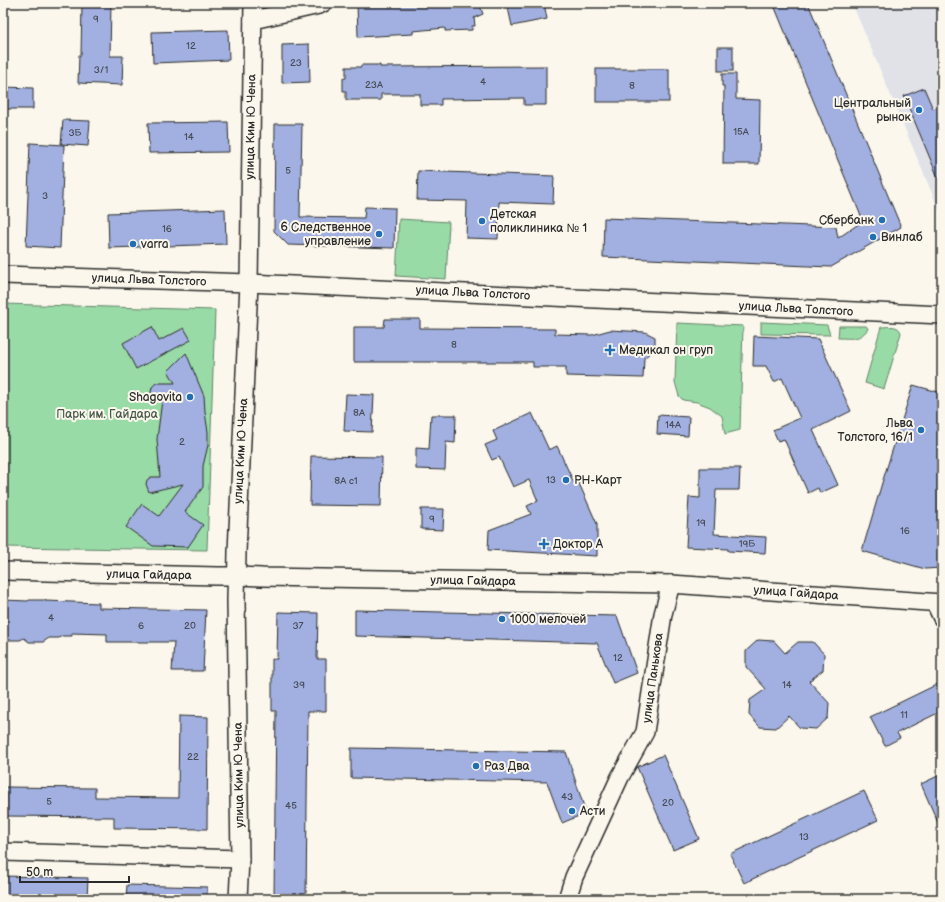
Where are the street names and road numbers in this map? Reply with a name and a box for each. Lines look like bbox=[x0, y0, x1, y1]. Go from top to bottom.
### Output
street label: улица Ким Ю Чена bbox=[243, 74, 259, 180]
street label: улица Льва Толстого bbox=[91, 271, 207, 289]
street label: улица Льва Толстого bbox=[415, 283, 531, 303]
street label: улица Льва Толстого bbox=[738, 299, 854, 319]
street label: улица Ким Ю Чена bbox=[231, 398, 251, 504]
street label: улица Гайдара bbox=[106, 567, 192, 583]
street label: улица Гайдара bbox=[430, 573, 516, 589]
street label: улица Гайдара bbox=[753, 583, 839, 603]
street label: улица Панькова bbox=[639, 632, 667, 724]
street label: улица Ким Ю Чена bbox=[231, 722, 247, 828]

